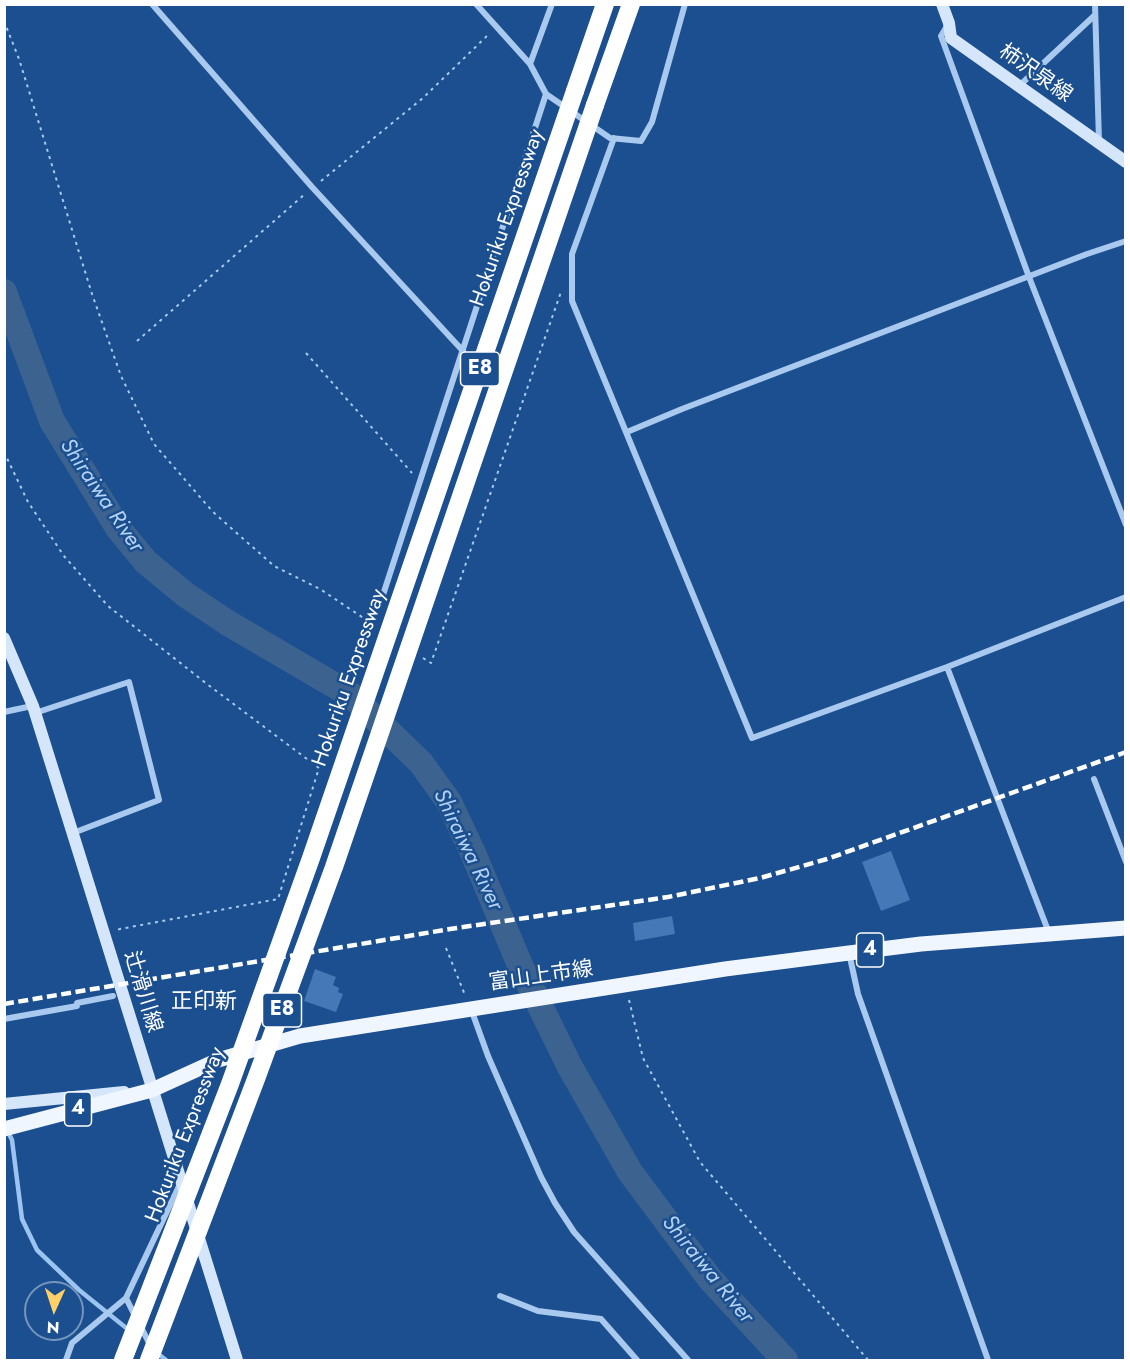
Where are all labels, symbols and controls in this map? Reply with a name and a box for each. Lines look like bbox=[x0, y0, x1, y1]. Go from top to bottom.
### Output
street label: 柿沢泉線 bbox=[993, 40, 1077, 108]
street label: Hokuriku Expressway bbox=[466, 126, 550, 310]
road number: E8 bbox=[460, 352, 500, 386]
water label: Shiraiwa River bbox=[53, 434, 149, 558]
street label: Hokuriku Expressway bbox=[308, 586, 392, 770]
water label: Shiraiwa River bbox=[426, 785, 508, 915]
road number: 4 bbox=[856, 933, 884, 967]
street label: 辻滑川線 bbox=[118, 948, 166, 1036]
street label: 富山上市線 bbox=[487, 957, 595, 997]
district label: 正印新 bbox=[171, 990, 237, 1016]
road number: E8 bbox=[262, 993, 302, 1027]
street label: Hokuriku Expressway bbox=[141, 1044, 231, 1226]
road number: 4 bbox=[64, 1092, 92, 1126]
water label: Shiraiwa River bbox=[655, 1211, 759, 1329]
north arrow bbox=[24, 1281, 84, 1341]
text: N bbox=[46, 1316, 60, 1339]

